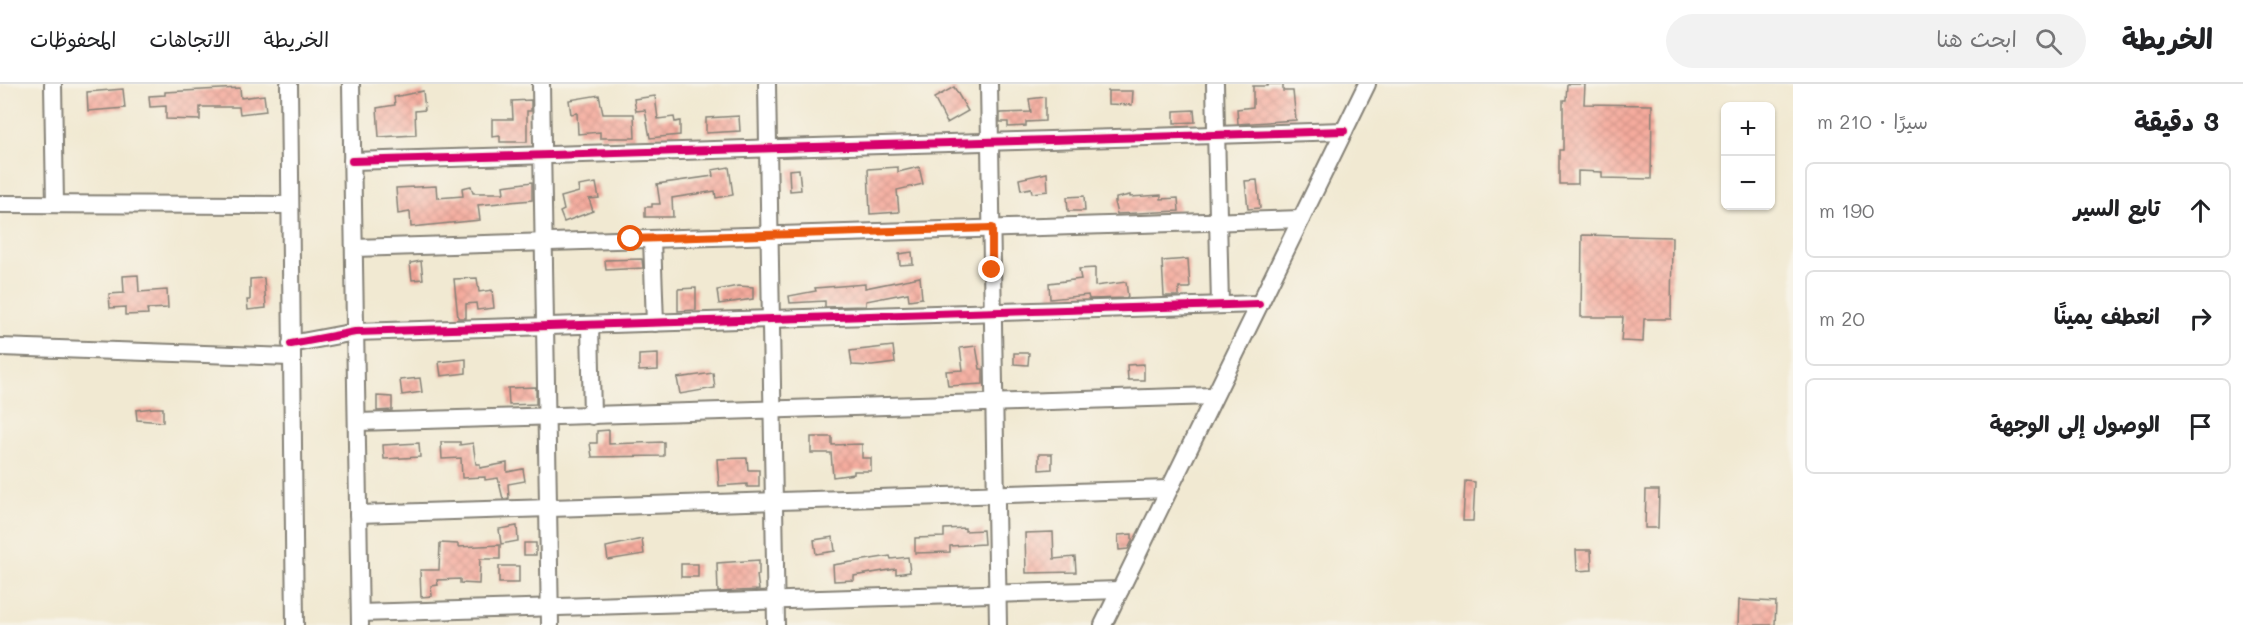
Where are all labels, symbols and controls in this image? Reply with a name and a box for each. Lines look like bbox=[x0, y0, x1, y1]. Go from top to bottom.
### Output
search box bbox=[1666, 14, 2086, 68]
text: الخريطة bbox=[2122, 20, 2213, 56]
text: ابحث هنا bbox=[1936, 24, 2017, 53]
text: المحفوظات bbox=[30, 25, 116, 52]
text: الاتجاهات bbox=[149, 25, 231, 52]
text: الخريطة bbox=[264, 25, 329, 52]
icon: search bbox=[2032, 25, 2065, 58]
map controls bbox=[1721, 102, 1775, 210]
button: + bbox=[1721, 102, 1775, 156]
text: 3 دقيقة bbox=[2134, 104, 2219, 138]
text: سيرًا · 210 m bbox=[1817, 108, 1928, 134]
button: − bbox=[1721, 156, 1775, 210]
text: تابع السير bbox=[2074, 193, 2160, 222]
icon: ahead bbox=[2184, 194, 2217, 227]
text: 190 m bbox=[1819, 197, 1874, 223]
route start bbox=[617, 225, 643, 251]
route end bbox=[978, 256, 1004, 282]
text: انعطف يمينًا bbox=[2054, 301, 2160, 330]
icon: right bbox=[2184, 302, 2217, 335]
text: 20 m bbox=[1819, 305, 1865, 331]
text: الوصول إلى الوجهة bbox=[1989, 409, 2160, 438]
icon: arrive bbox=[2184, 410, 2217, 443]

